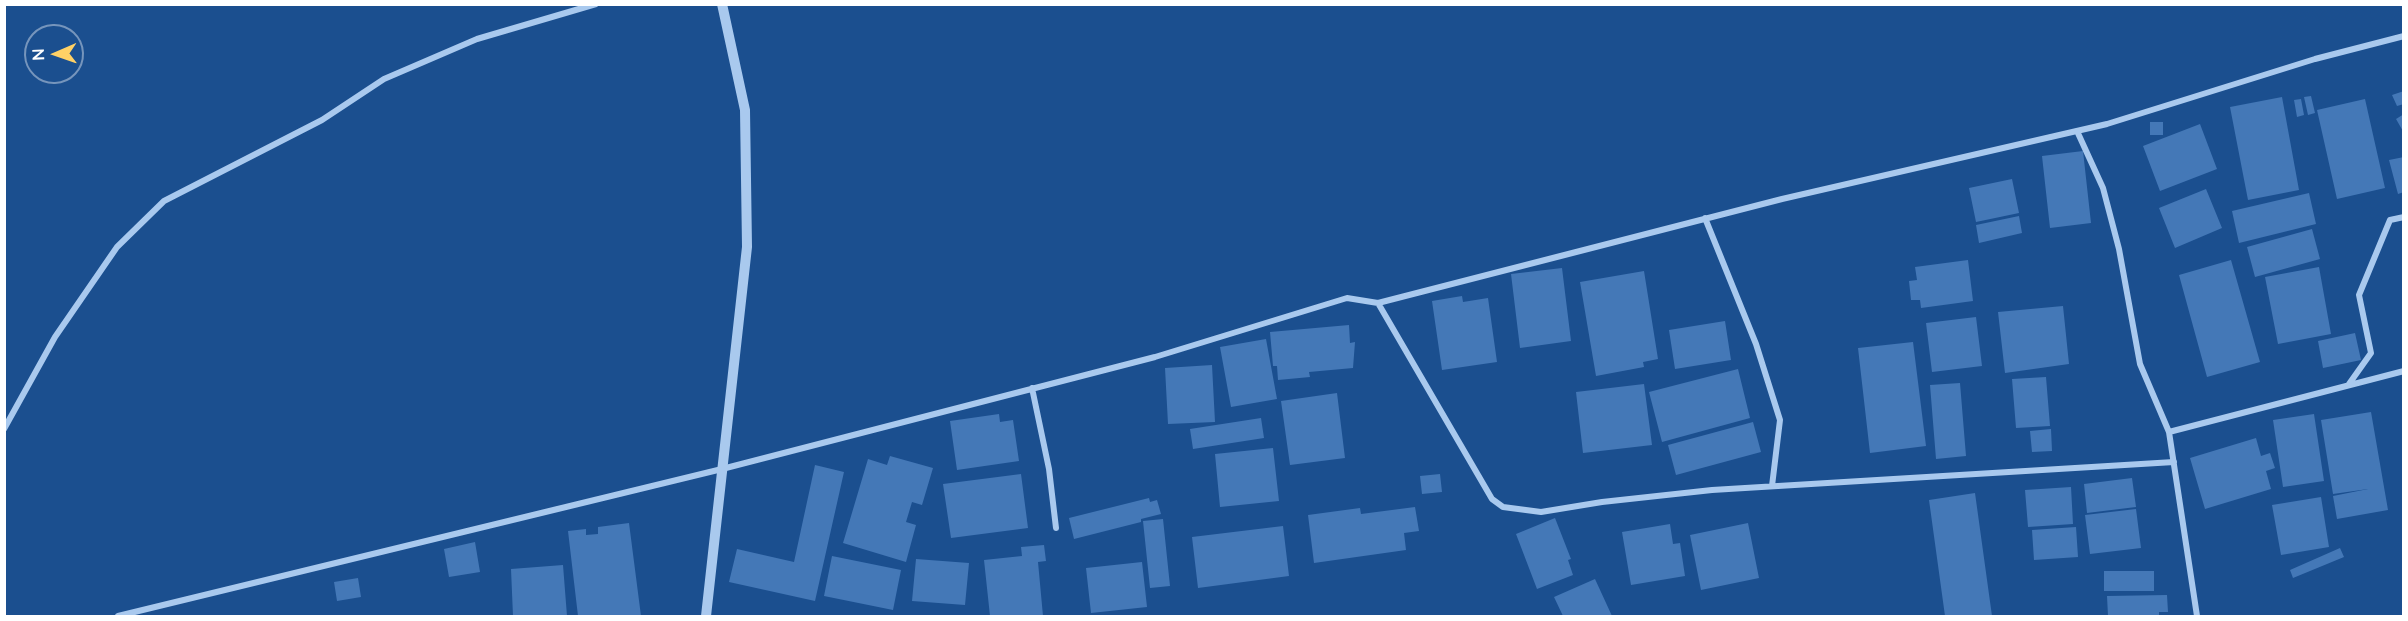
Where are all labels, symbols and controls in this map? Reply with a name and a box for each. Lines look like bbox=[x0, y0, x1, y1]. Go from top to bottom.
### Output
north arrow bbox=[24, 24, 84, 84]
text: N bbox=[28, 48, 47, 61]

